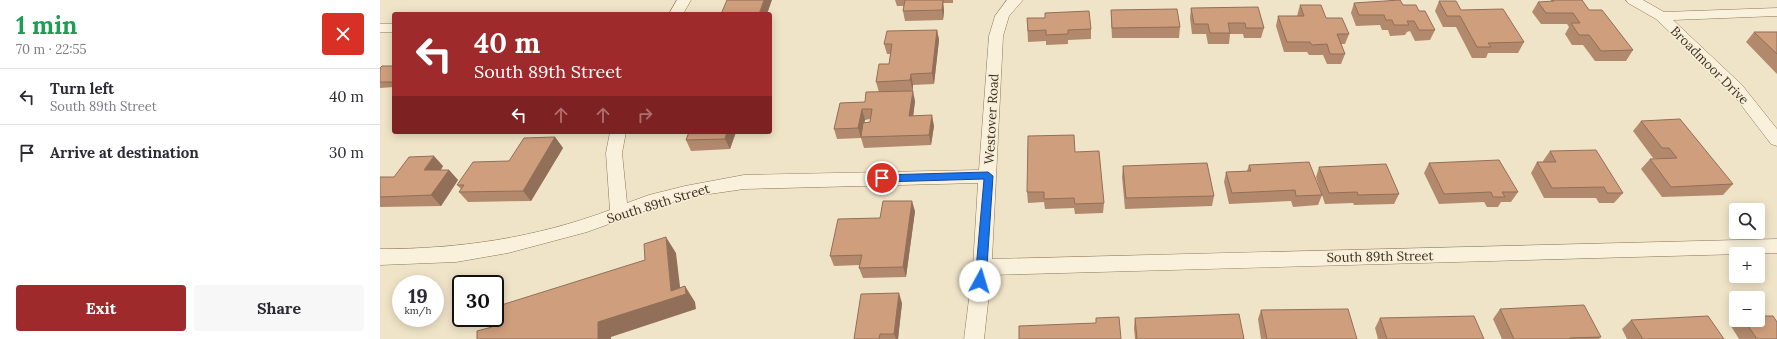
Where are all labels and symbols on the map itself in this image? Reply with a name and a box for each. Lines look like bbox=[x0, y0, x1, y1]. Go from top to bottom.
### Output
street label: Broadmoor Drive bbox=[1667, 23, 1752, 108]
street label: Westover Road bbox=[981, 73, 1002, 165]
pin bbox=[865, 161, 899, 195]
street label: South 89th Street bbox=[605, 180, 712, 227]
street label: South 89th Street bbox=[1326, 247, 1434, 266]
position arrow bbox=[959, 260, 1001, 302]
speed limit sign: 30 bbox=[452, 275, 504, 327]

